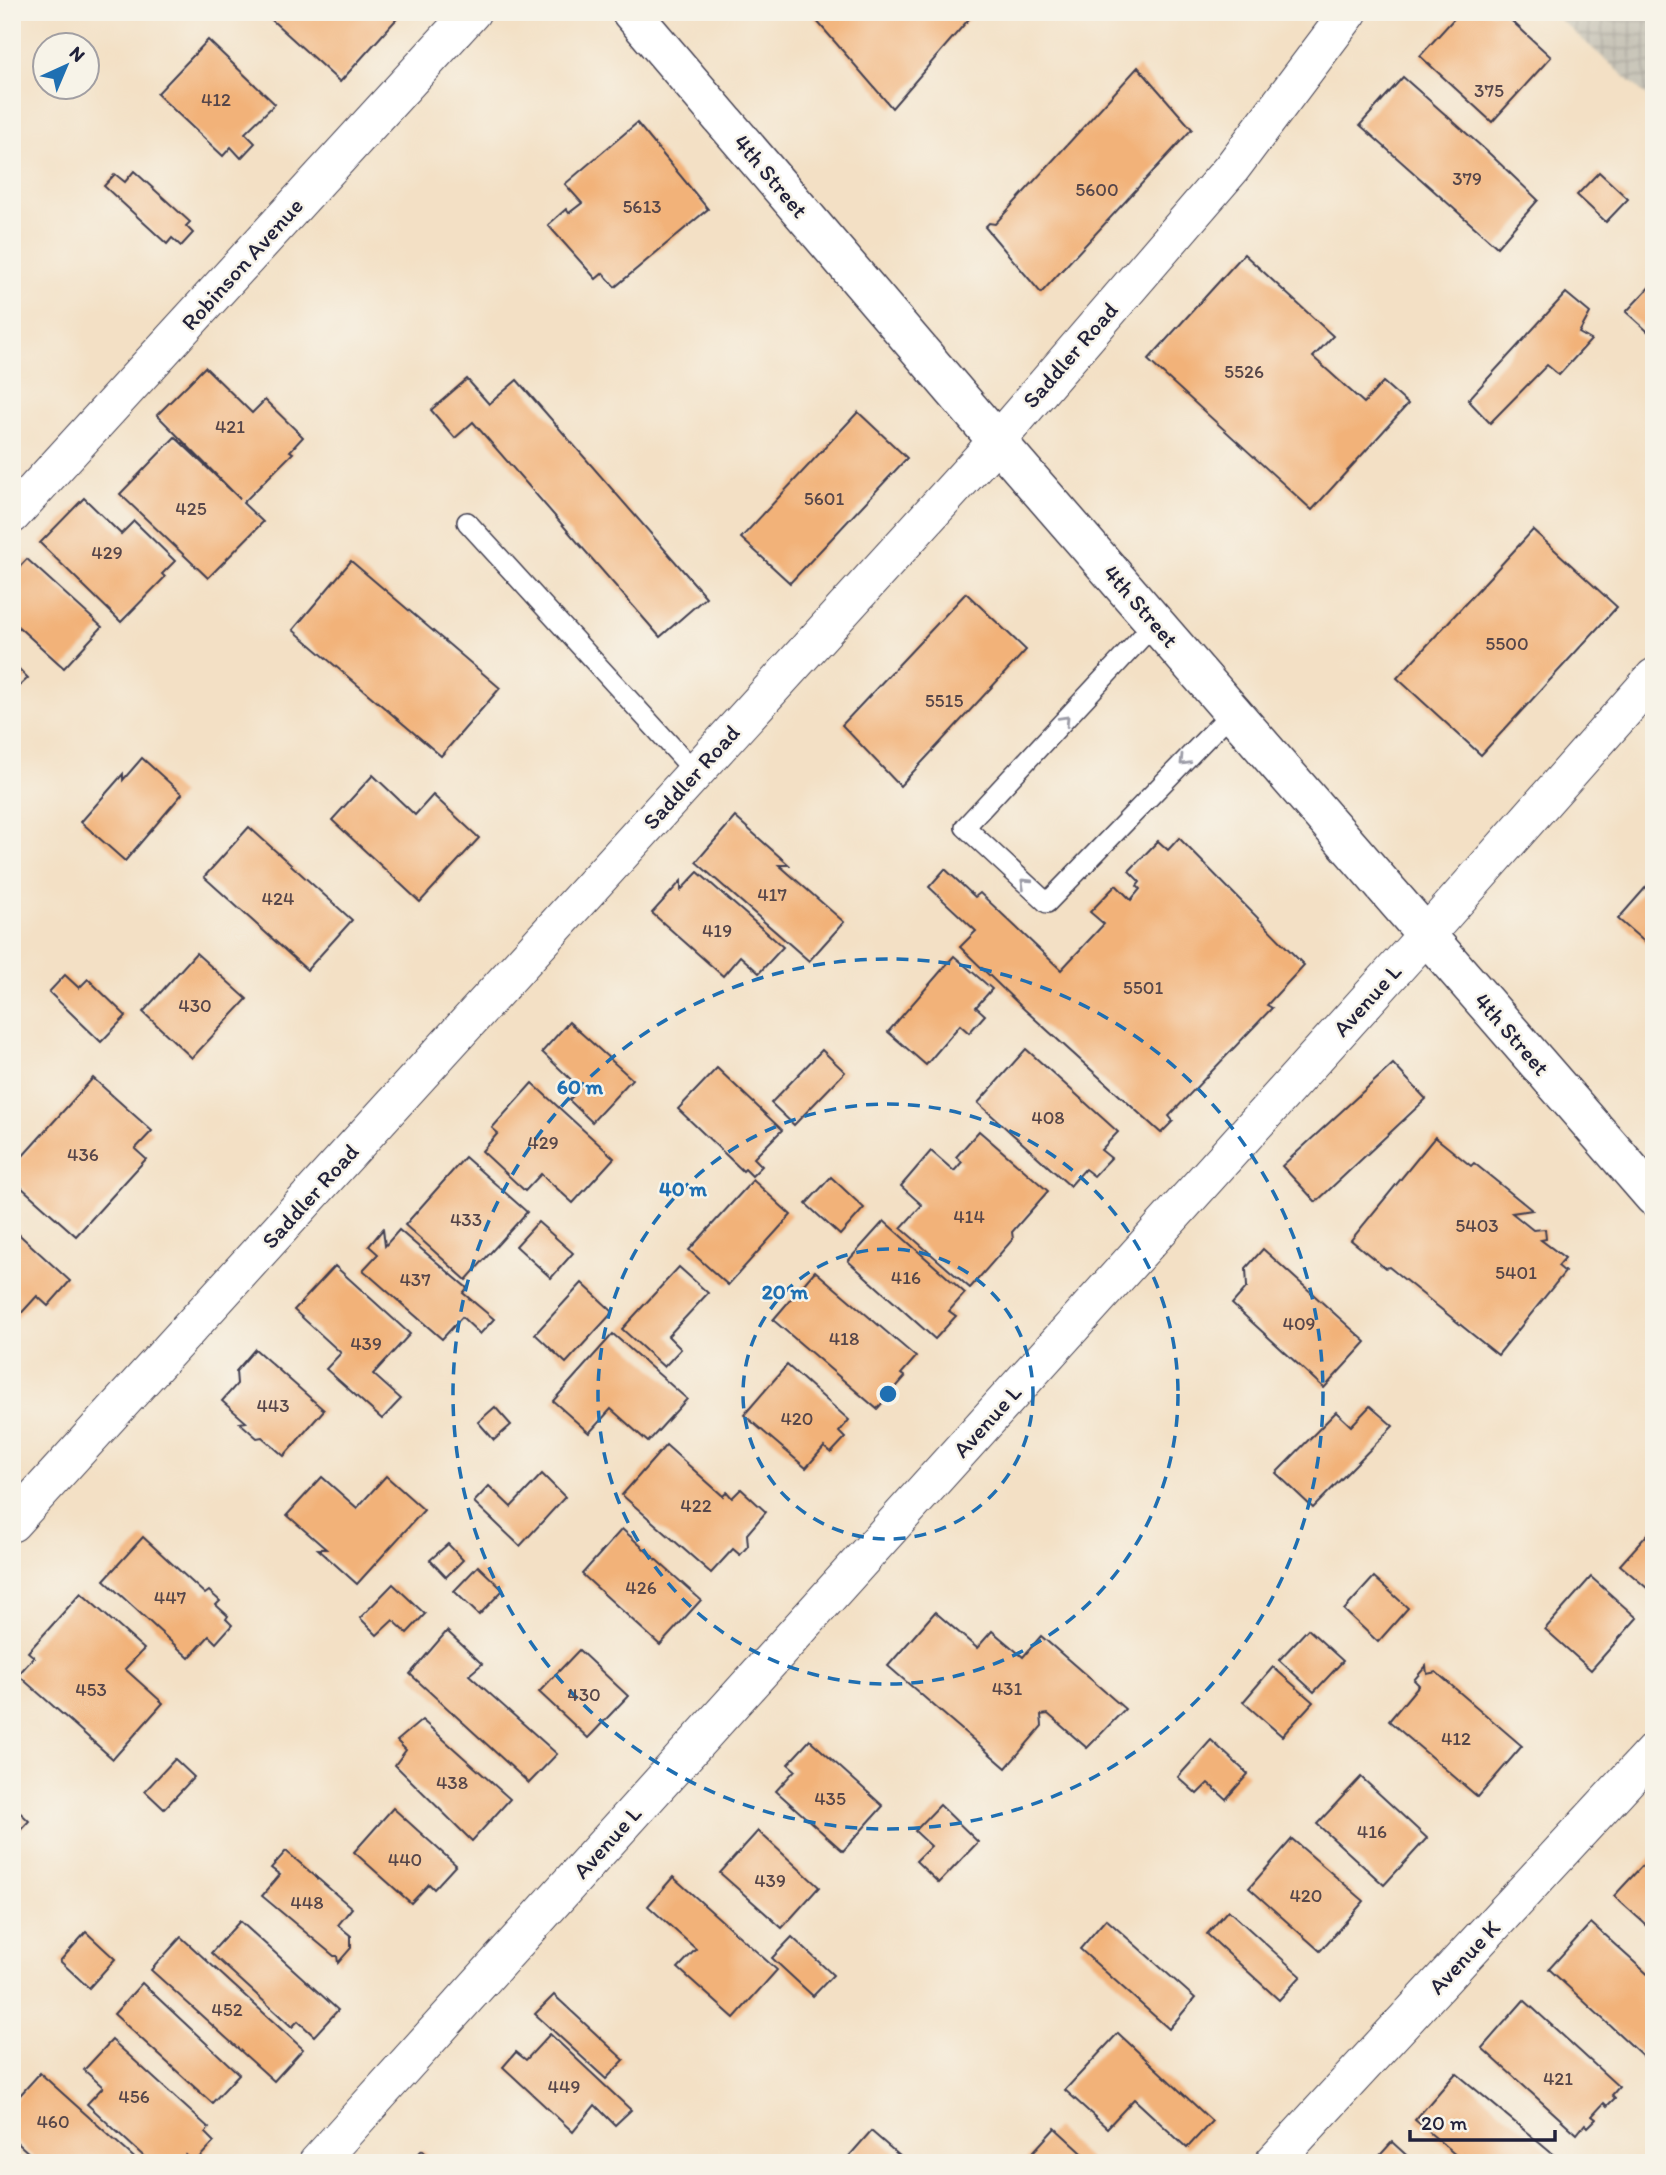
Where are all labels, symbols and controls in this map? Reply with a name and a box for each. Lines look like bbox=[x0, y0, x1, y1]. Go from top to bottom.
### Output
north arrow bbox=[32, 32, 102, 102]
text: N bbox=[65, 41, 90, 67]
house number: 375 bbox=[1474, 79, 1504, 102]
house number: 412 bbox=[201, 88, 231, 111]
street label: 4th Street bbox=[728, 128, 814, 224]
house number: 379 bbox=[1452, 167, 1482, 190]
house number: 5600 bbox=[1075, 178, 1119, 201]
street label: Robinson Avenue bbox=[175, 192, 309, 336]
house number: 5613 bbox=[622, 195, 662, 218]
street label: Saddler Road bbox=[1016, 296, 1124, 414]
house number: 5526 bbox=[1224, 360, 1264, 383]
house number: 421 bbox=[215, 415, 245, 438]
house number: 5601 bbox=[804, 487, 844, 510]
house number: 425 bbox=[175, 497, 207, 520]
house number: 429 bbox=[91, 541, 123, 564]
street label: 4th Street bbox=[1097, 559, 1185, 653]
house number: 5500 bbox=[1485, 632, 1529, 655]
house number: 5515 bbox=[925, 689, 963, 712]
one-way arrow bbox=[1057, 715, 1069, 728]
street label: Saddler Road bbox=[637, 719, 745, 835]
one-way arrow bbox=[1180, 753, 1193, 766]
one-way arrow bbox=[1020, 878, 1033, 891]
house number: 417 bbox=[757, 883, 787, 906]
house number: 424 bbox=[262, 887, 294, 910]
house number: 419 bbox=[702, 919, 732, 942]
street label: Avenue L bbox=[1327, 957, 1407, 1042]
house number: 5501 bbox=[1123, 976, 1163, 999]
street label: 4th Street bbox=[1468, 987, 1556, 1081]
house number: 430 bbox=[178, 994, 212, 1017]
text: 60 m bbox=[557, 1074, 604, 1099]
house number: 408 bbox=[1031, 1106, 1065, 1129]
house number: 429 bbox=[527, 1131, 559, 1154]
street label: Saddler Road bbox=[256, 1138, 364, 1254]
house number: 436 bbox=[67, 1143, 99, 1166]
text: 40 m bbox=[659, 1176, 707, 1201]
house number: 414 bbox=[953, 1205, 985, 1228]
house number: 433 bbox=[450, 1208, 482, 1231]
house number: 5403 bbox=[1455, 1214, 1499, 1237]
house number: 5401 bbox=[1495, 1261, 1537, 1284]
house number: 416 bbox=[891, 1266, 921, 1289]
house number: 437 bbox=[399, 1268, 431, 1291]
text: 20 m bbox=[762, 1279, 809, 1304]
house number: 409 bbox=[1282, 1312, 1316, 1335]
house number: 418 bbox=[829, 1327, 859, 1350]
house number: 439 bbox=[350, 1332, 382, 1355]
street label: Avenue L bbox=[947, 1378, 1027, 1463]
centre of rings bbox=[876, 1382, 900, 1406]
house number: 443 bbox=[256, 1394, 290, 1417]
house number: 420 bbox=[780, 1407, 814, 1430]
house number: 422 bbox=[680, 1494, 712, 1517]
house number: 426 bbox=[625, 1576, 657, 1599]
house number: 447 bbox=[154, 1586, 186, 1609]
house number: 431 bbox=[992, 1677, 1022, 1700]
house number: 453 bbox=[75, 1678, 107, 1701]
house number: 430 bbox=[567, 1683, 601, 1706]
house number: 412 bbox=[1441, 1727, 1471, 1750]
house number: 438 bbox=[436, 1771, 468, 1794]
house number: 435 bbox=[814, 1787, 846, 1810]
street label: Avenue L bbox=[567, 1799, 647, 1884]
house number: 416 bbox=[1357, 1820, 1387, 1843]
house number: 440 bbox=[388, 1848, 422, 1871]
house number: 439 bbox=[754, 1869, 786, 1892]
house number: 420 bbox=[1289, 1884, 1323, 1907]
house number: 448 bbox=[290, 1891, 324, 1914]
street label: Avenue K bbox=[1422, 1914, 1506, 2000]
house number: 452 bbox=[211, 1998, 243, 2021]
house number: 421 bbox=[1543, 2067, 1573, 2090]
house number: 449 bbox=[548, 2075, 580, 2098]
house number: 456 bbox=[118, 2085, 150, 2108]
scale bar bbox=[1410, 2098, 1556, 2142]
house number: 460 bbox=[36, 2110, 70, 2133]
text: 20 m bbox=[1421, 2110, 1468, 2135]

